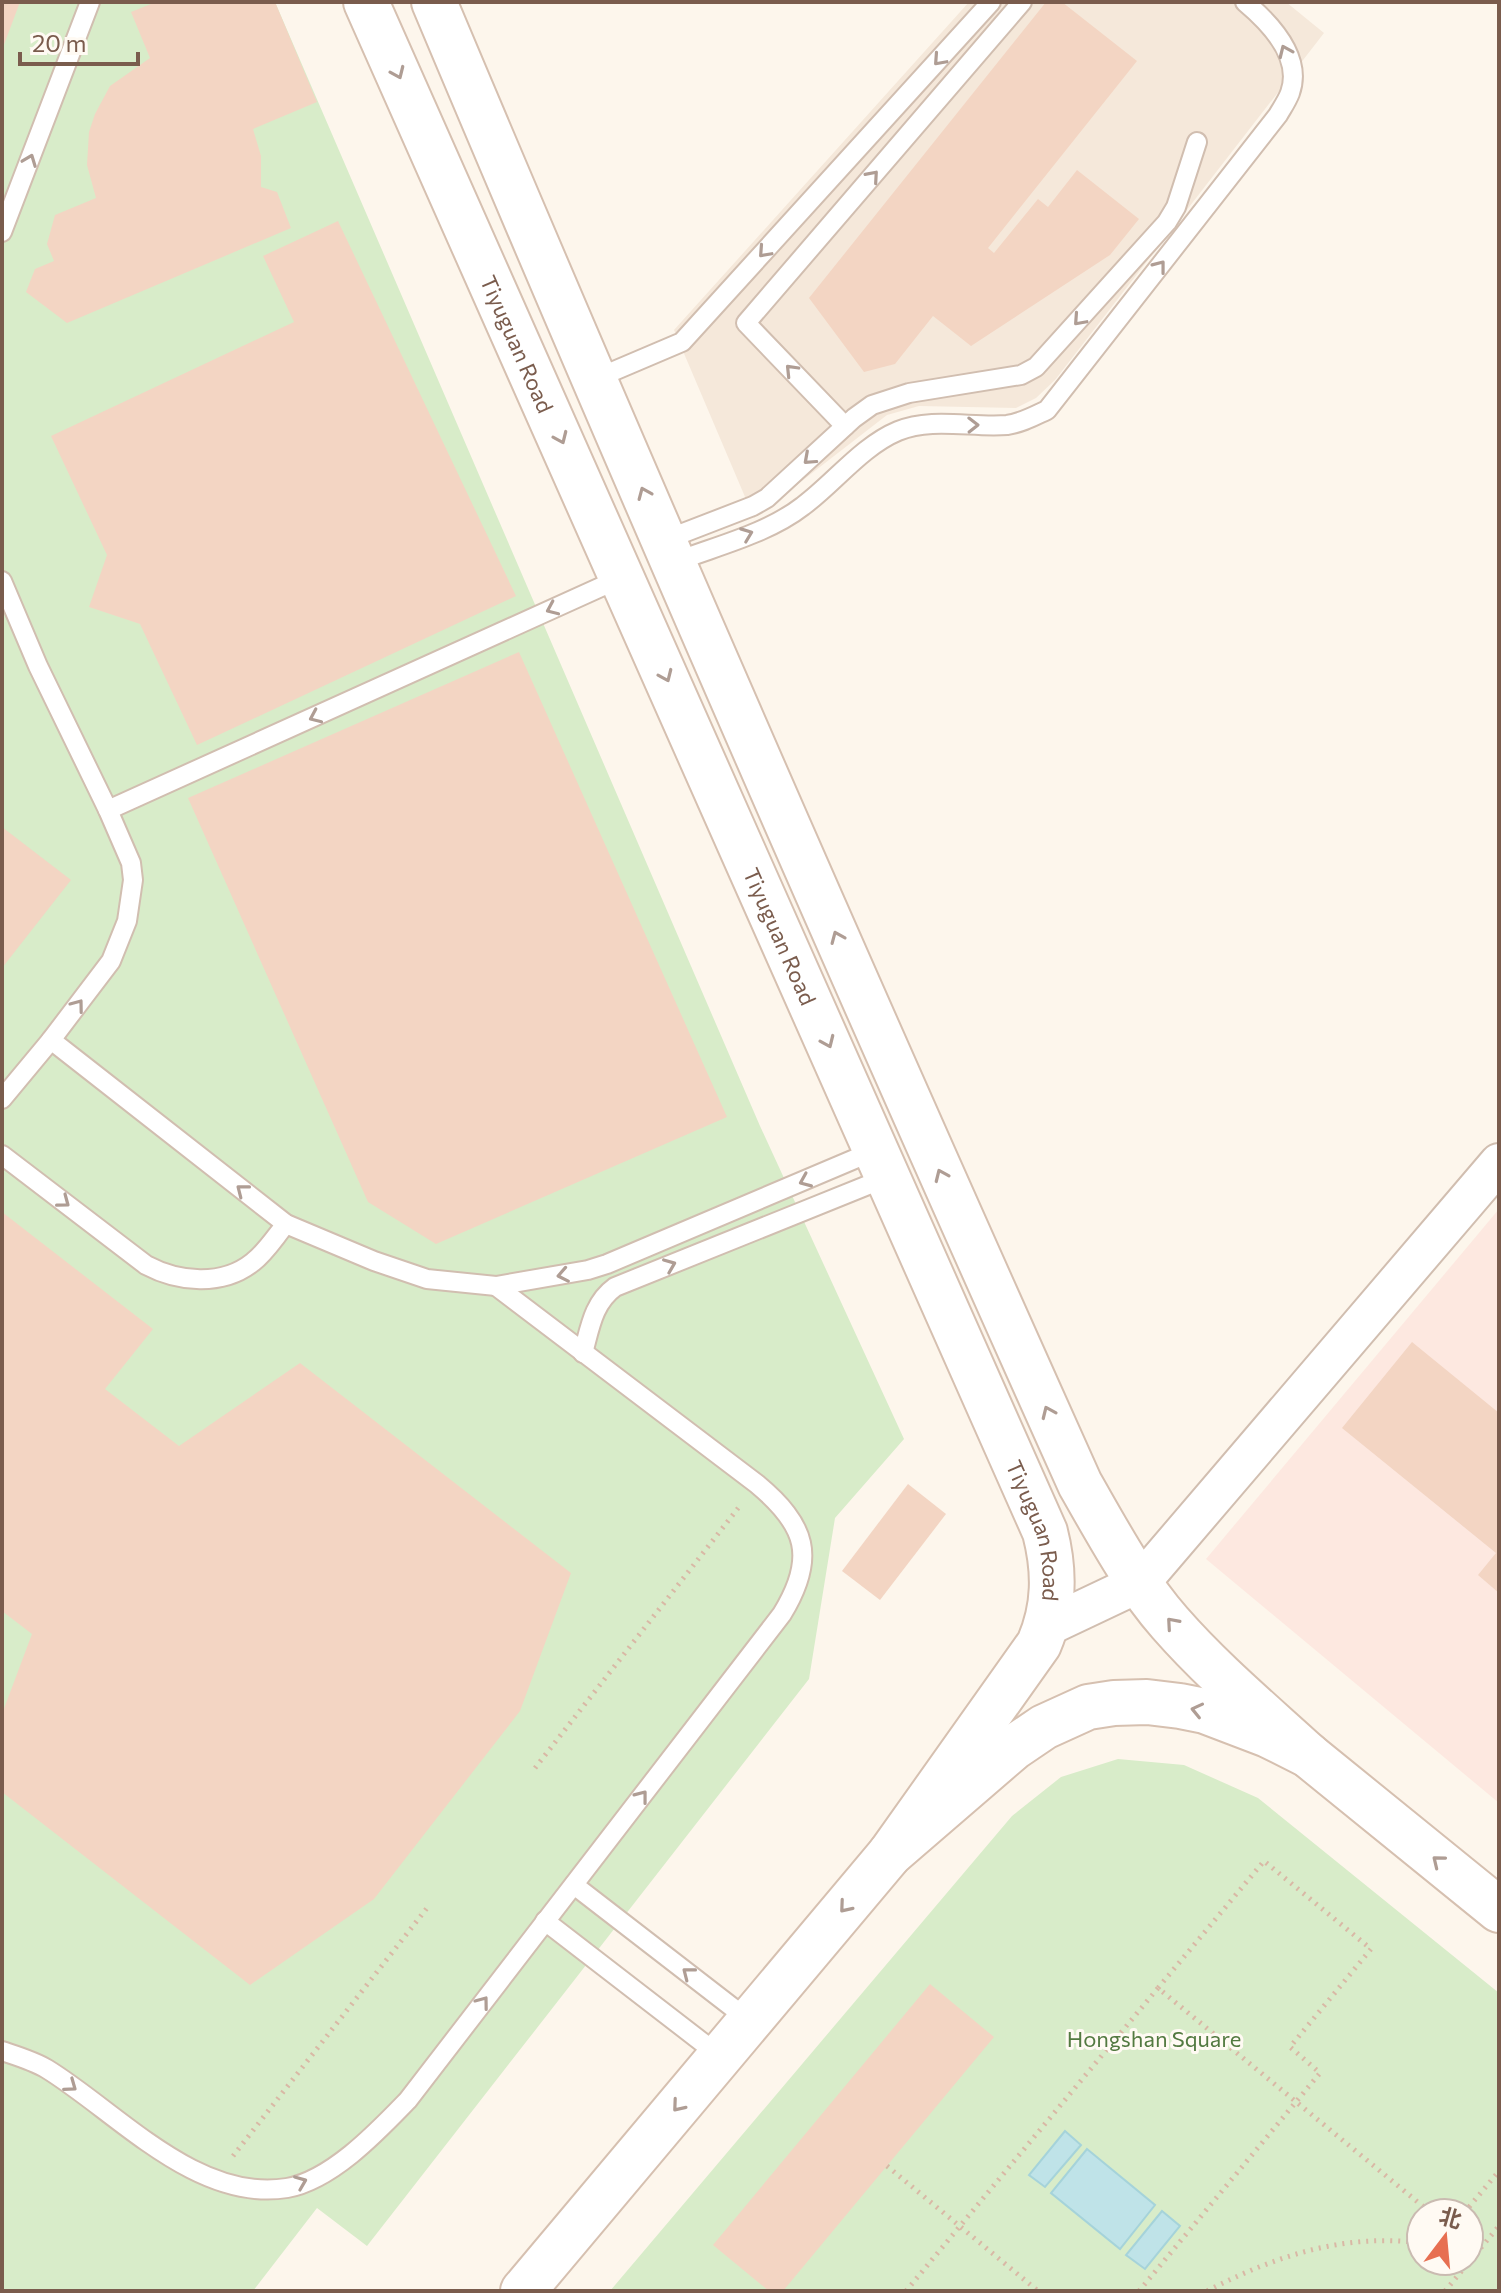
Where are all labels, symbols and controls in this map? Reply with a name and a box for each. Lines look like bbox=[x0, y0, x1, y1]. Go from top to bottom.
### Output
scale bar bbox=[20, 16, 138, 66]
text: 20 m bbox=[32, 28, 86, 57]
one-way arrow bbox=[1279, 45, 1295, 60]
one-way arrow bbox=[934, 50, 948, 65]
one-way arrow bbox=[388, 65, 404, 79]
one-way arrow bbox=[20, 154, 37, 168]
one-way arrow bbox=[863, 170, 877, 185]
one-way arrow bbox=[759, 242, 773, 257]
one-way arrow bbox=[1150, 260, 1164, 275]
street label: Tiyuguan Road bbox=[475, 271, 560, 417]
one-way arrow bbox=[1074, 310, 1088, 325]
one-way arrow bbox=[785, 365, 800, 379]
one-way arrow bbox=[967, 416, 980, 434]
one-way arrow bbox=[551, 430, 567, 445]
one-way arrow bbox=[804, 449, 819, 463]
one-way arrow bbox=[638, 487, 654, 501]
one-way arrow bbox=[739, 527, 753, 544]
one-way arrow bbox=[546, 600, 560, 616]
one-way arrow bbox=[657, 668, 673, 682]
one-way arrow bbox=[309, 707, 323, 723]
street label: Tiyuguan Road bbox=[738, 863, 823, 1009]
one-way arrow bbox=[831, 931, 847, 945]
one-way arrow bbox=[68, 999, 82, 1013]
one-way arrow bbox=[819, 1034, 835, 1048]
one-way arrow bbox=[935, 1169, 951, 1184]
one-way arrow bbox=[798, 1171, 813, 1187]
one-way arrow bbox=[236, 1186, 251, 1200]
one-way arrow bbox=[55, 1193, 70, 1207]
one-way arrow bbox=[662, 1258, 676, 1275]
one-way arrow bbox=[557, 1266, 570, 1283]
one-way arrow bbox=[1041, 1406, 1057, 1421]
street label: Tiyuguan Road bbox=[1001, 1456, 1065, 1602]
one-way arrow bbox=[1167, 1618, 1182, 1632]
one-way arrow bbox=[1191, 1702, 1205, 1719]
one-way arrow bbox=[632, 1790, 646, 1805]
one-way arrow bbox=[1433, 1856, 1447, 1871]
one-way arrow bbox=[840, 1898, 855, 1913]
one-way arrow bbox=[682, 1969, 697, 1983]
one-way arrow bbox=[474, 1996, 488, 2011]
park label: Hongshan Square bbox=[1067, 2025, 1241, 2052]
one-way arrow bbox=[62, 2076, 77, 2091]
one-way arrow bbox=[673, 2097, 688, 2111]
one-way arrow bbox=[293, 2176, 307, 2192]
north arrow bbox=[1405, 2197, 1485, 2277]
text: 北 bbox=[1436, 2201, 1465, 2233]

